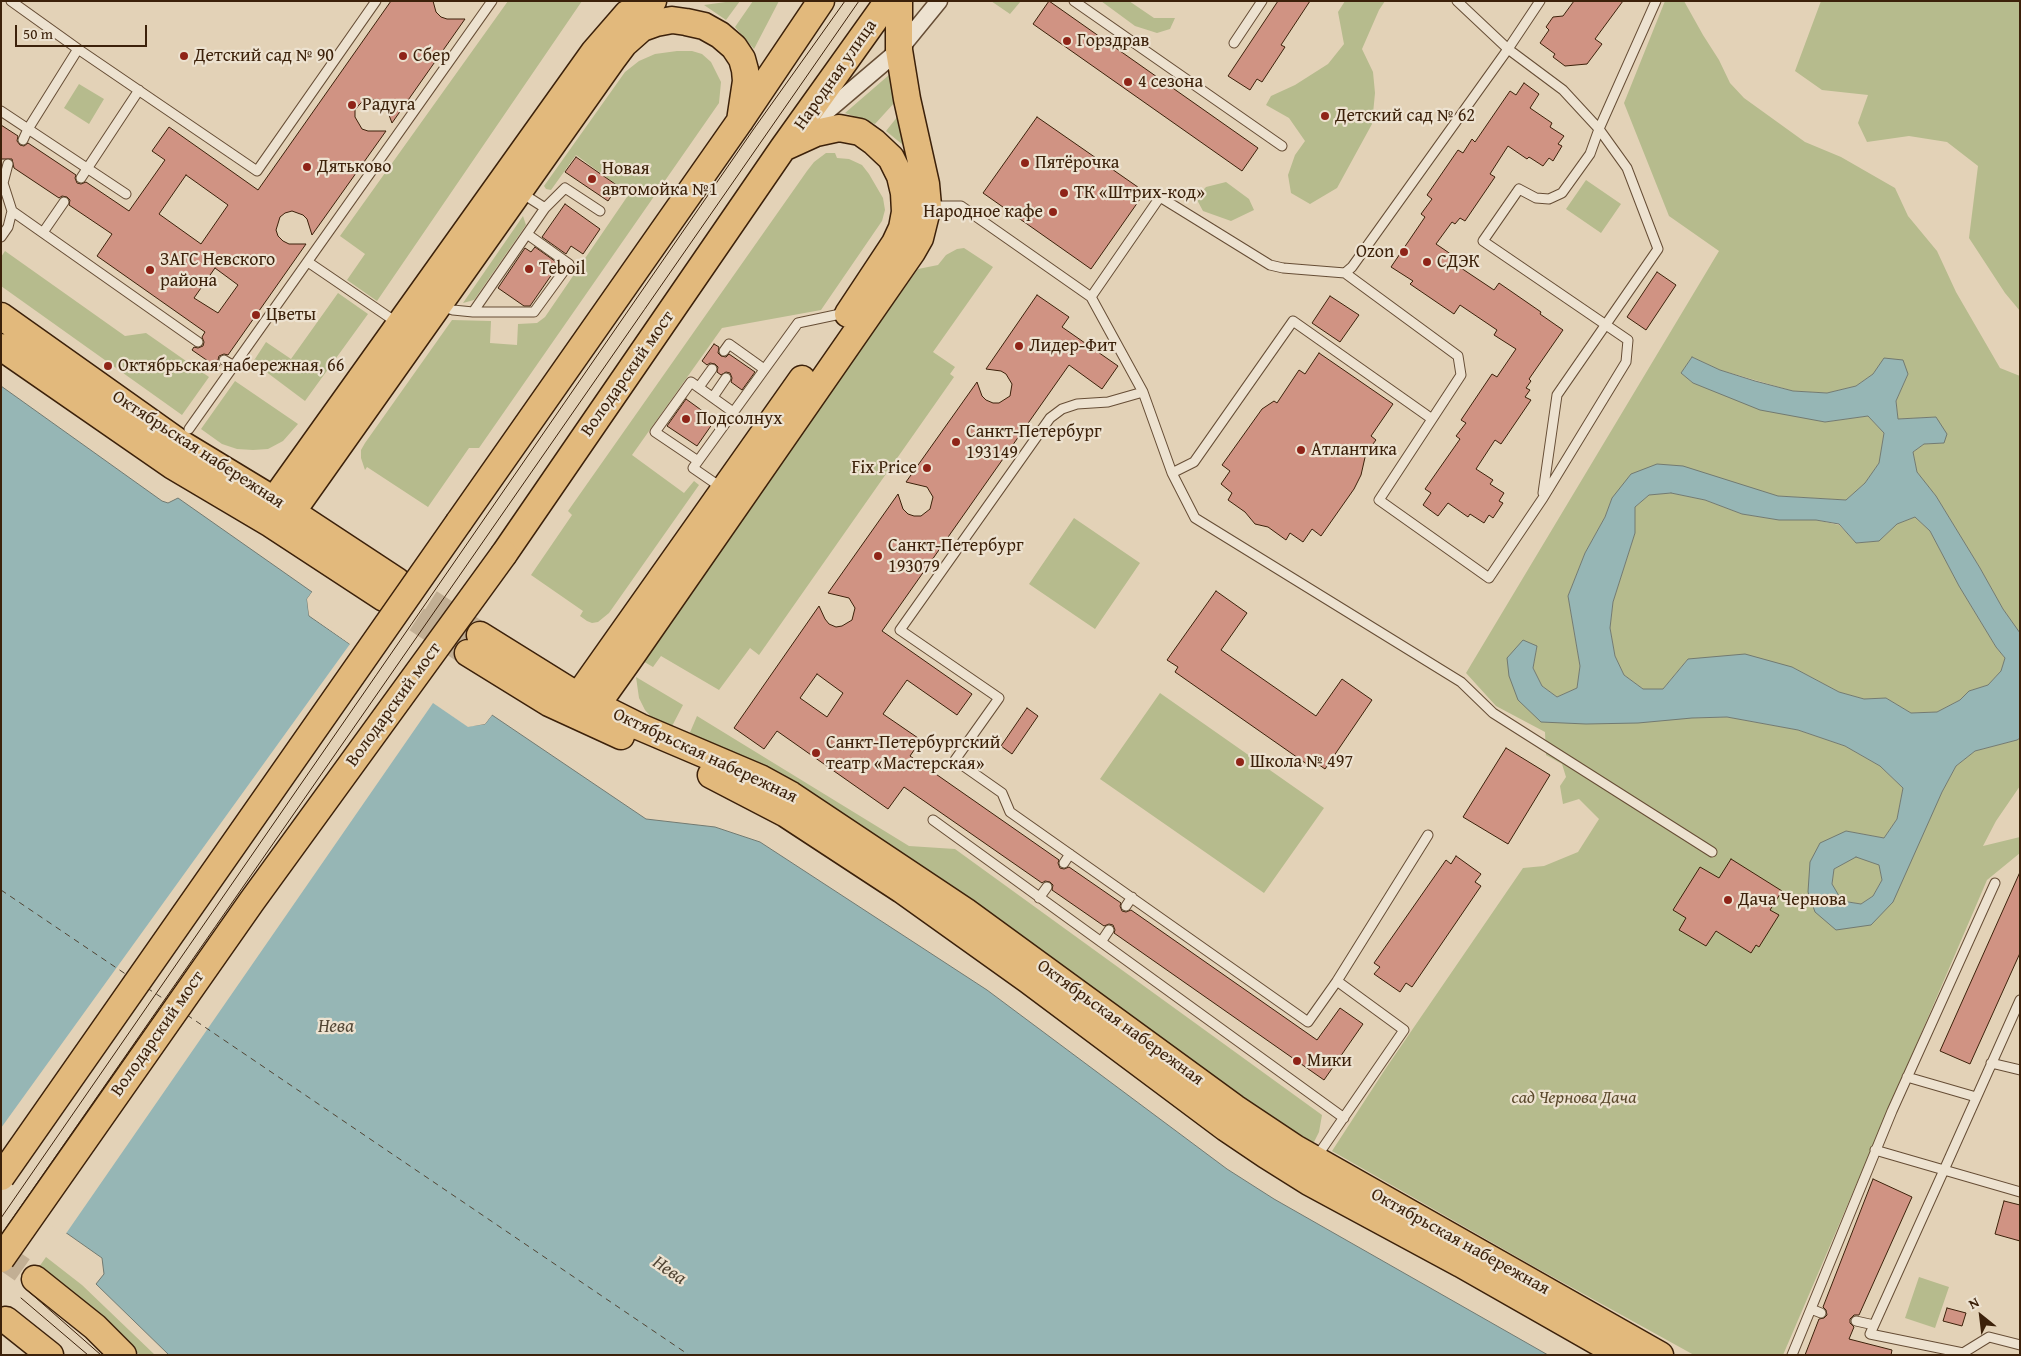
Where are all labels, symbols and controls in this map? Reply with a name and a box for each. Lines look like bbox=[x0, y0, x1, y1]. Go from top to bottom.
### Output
scale bar bbox=[18, 15, 150, 47]
street label: Народная улица bbox=[790, 16, 882, 134]
text: 50 m bbox=[23, 23, 53, 44]
place label: Горздрав bbox=[1077, 30, 1149, 52]
marker: Горздрав bbox=[1061, 35, 1073, 47]
place label: Детский сад № 90 bbox=[194, 45, 334, 67]
place label: Сбер bbox=[413, 45, 450, 67]
marker: Детский сад № 90 bbox=[178, 50, 190, 62]
marker: Сбер bbox=[397, 50, 409, 62]
place label: 4 сезона bbox=[1138, 71, 1203, 93]
marker: 4 сезона bbox=[1122, 76, 1134, 88]
place label: Радуга bbox=[362, 94, 415, 116]
marker: Радуга bbox=[346, 99, 358, 111]
place label: Детский сад № 62 bbox=[1335, 105, 1475, 127]
marker: Детский сад № 62 bbox=[1319, 110, 1331, 122]
place label: Пятёрочка bbox=[1035, 152, 1119, 174]
place label: Дятьково bbox=[317, 156, 391, 178]
marker: Пятёрочка bbox=[1019, 157, 1031, 169]
place label: Новая автомойка №1 bbox=[602, 158, 718, 200]
marker: Дятьково bbox=[301, 161, 313, 173]
marker: Новая автомойка №1 bbox=[586, 173, 598, 185]
place label: ТК «Штрих-код» bbox=[1074, 182, 1205, 204]
marker: ТК «Штрих-код» bbox=[1058, 187, 1070, 199]
place label: Народное кафе bbox=[923, 201, 1043, 223]
marker: Народное кафе bbox=[1047, 206, 1059, 218]
place label: Ozon bbox=[1356, 241, 1394, 263]
marker: Ozon bbox=[1398, 246, 1410, 258]
place label: ЗАГС Невского района bbox=[160, 249, 275, 292]
place label: СДЭК bbox=[1437, 251, 1480, 273]
marker: СДЭК bbox=[1421, 256, 1433, 268]
place label: Teboil bbox=[539, 258, 585, 280]
marker: Teboil bbox=[523, 263, 535, 275]
marker: ЗАГС Невского района bbox=[144, 264, 156, 276]
place label: Цветы bbox=[266, 304, 316, 326]
street label: Володарский мост bbox=[577, 307, 679, 441]
marker: Цветы bbox=[250, 309, 262, 321]
place label: Лидер-Фит bbox=[1029, 335, 1116, 357]
marker: Лидер-Фит bbox=[1013, 340, 1025, 352]
place label: Октябрьская набережная, 66 bbox=[118, 355, 344, 377]
marker: Октябрьская набережная, 66 bbox=[102, 360, 114, 372]
street label: Октябрьская набережная bbox=[108, 386, 288, 514]
place label: Подсолнух bbox=[696, 408, 782, 430]
marker: Подсолнух bbox=[680, 413, 692, 425]
place label: Санкт-Петербург 193149 bbox=[966, 421, 1102, 464]
marker: Санкт-Петербург 193149 bbox=[950, 436, 962, 448]
place label: Атлантика bbox=[1311, 439, 1397, 461]
marker: Атлантика bbox=[1295, 444, 1307, 456]
place label: Fix Price bbox=[851, 457, 917, 479]
marker: Fix Price bbox=[921, 462, 933, 474]
place label: Санкт-Петербург 193079 bbox=[888, 535, 1024, 578]
marker: Санкт-Петербург 193079 bbox=[872, 550, 884, 562]
street label: Володарский мост bbox=[342, 639, 446, 771]
street label: Октябрьская набережная bbox=[609, 704, 801, 808]
place label: Санкт-Петербургский театр «Мастерская» bbox=[826, 732, 1001, 774]
marker: Санкт-Петербургский театр «Мастерская» bbox=[810, 747, 822, 759]
place label: Школа № 497 bbox=[1250, 751, 1353, 773]
marker: Школа № 497 bbox=[1234, 756, 1246, 768]
place label: Дача Чернова bbox=[1738, 889, 1846, 911]
marker: Дача Чернова bbox=[1722, 894, 1734, 906]
street label: Октябрьская набережная bbox=[1032, 955, 1208, 1091]
street label: Володарский мост bbox=[107, 967, 209, 1101]
water label: Нева bbox=[318, 1016, 354, 1038]
place label: Мики bbox=[1307, 1050, 1352, 1072]
marker: Мики bbox=[1291, 1055, 1303, 1067]
park label: сад Чернова Дача bbox=[1512, 1087, 1636, 1109]
street label: Октябрьская набережная bbox=[1367, 1184, 1553, 1300]
water label: Нева bbox=[648, 1251, 690, 1291]
north arrow bbox=[1956, 1291, 2006, 1341]
text: N bbox=[1965, 1292, 1983, 1314]

